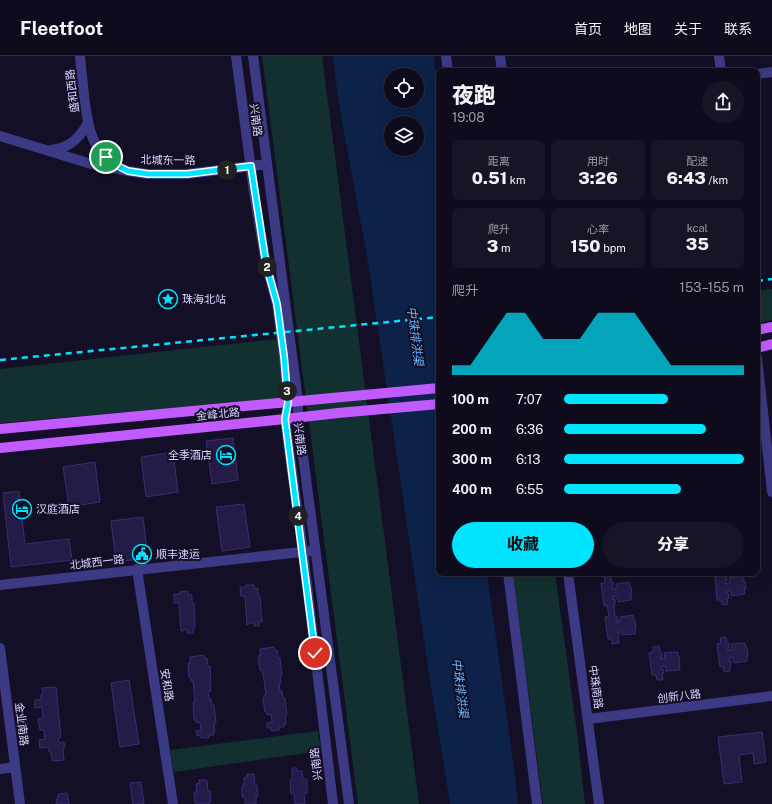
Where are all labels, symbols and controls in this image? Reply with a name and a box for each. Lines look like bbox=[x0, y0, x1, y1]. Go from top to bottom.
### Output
text: Fleetfoot bbox=[20, 17, 103, 39]
text: 首页 bbox=[574, 21, 602, 37]
text: 地图 bbox=[624, 21, 652, 37]
text: 关于 bbox=[674, 21, 702, 37]
text: 联系 bbox=[724, 21, 752, 37]
street label: 盛和西路 bbox=[63, 68, 81, 114]
map controls bbox=[384, 68, 424, 156]
button: locate bbox=[384, 68, 424, 108]
button: share bbox=[702, 81, 744, 123]
text: 夜跑 bbox=[452, 82, 496, 108]
street label: 兴南路 bbox=[248, 103, 264, 137]
text: 19:08 bbox=[452, 110, 485, 125]
button: layers bbox=[384, 116, 424, 156]
pin bbox=[89, 140, 123, 174]
icon: arrive bbox=[95, 146, 117, 168]
street label: 北城东一路 bbox=[140, 154, 196, 166]
text: 距离 bbox=[488, 155, 510, 167]
text: 用时 bbox=[587, 155, 609, 167]
text: 配速 bbox=[686, 155, 708, 167]
pin: 1 bbox=[217, 160, 237, 180]
text: 1 bbox=[225, 164, 229, 176]
text: 0.51 bbox=[472, 168, 507, 188]
text: 3:26 bbox=[578, 168, 618, 188]
text: 6:43 bbox=[667, 168, 706, 188]
text: km bbox=[507, 174, 526, 186]
text: /km bbox=[706, 174, 728, 186]
text: kcal bbox=[687, 222, 708, 234]
text: 爬升 bbox=[488, 223, 510, 235]
text: 心率 bbox=[587, 223, 609, 235]
text: 35 bbox=[686, 234, 709, 254]
text: 3 bbox=[487, 236, 498, 256]
text: 150 bbox=[570, 236, 601, 256]
text: m bbox=[498, 242, 511, 254]
text: bpm bbox=[601, 242, 626, 254]
pin: 2 bbox=[257, 257, 277, 277]
text: 2 bbox=[264, 261, 271, 273]
text: 153–155 m bbox=[680, 280, 744, 295]
text: 爬升 bbox=[452, 283, 478, 298]
place icon: 珠海北站 bbox=[157, 288, 179, 310]
place label: 珠海北站 bbox=[182, 293, 226, 305]
water label: 中珠排洪渠 bbox=[404, 305, 426, 369]
pin: 3 bbox=[277, 381, 297, 401]
text: 3 bbox=[283, 385, 291, 397]
text: 100 m bbox=[452, 392, 489, 407]
text: 7:07 bbox=[516, 392, 542, 407]
street label: 金峰北路 bbox=[195, 406, 241, 422]
street label: 兴南路 bbox=[292, 422, 308, 456]
text: 200 m bbox=[452, 422, 492, 437]
text: 6:36 bbox=[516, 422, 543, 437]
hotel icon: 全季酒店 bbox=[215, 444, 237, 466]
place label: 全季酒店 bbox=[168, 449, 212, 461]
text: 300 m bbox=[452, 452, 492, 467]
text: 6:13 bbox=[516, 452, 541, 467]
text: 400 m bbox=[452, 482, 492, 497]
text: 6:55 bbox=[516, 482, 544, 497]
hotel icon: 汉庭酒店 bbox=[11, 498, 33, 520]
place label: 汉庭酒店 bbox=[36, 503, 80, 515]
pin: 4 bbox=[288, 506, 308, 526]
text: 4 bbox=[294, 510, 302, 522]
button: 收藏 bbox=[452, 522, 594, 568]
button: 分享 bbox=[602, 522, 744, 568]
public building icon: 顺丰速运 bbox=[131, 543, 153, 565]
place label: 顺丰速运 bbox=[156, 548, 200, 560]
street label: 北城西一路 bbox=[69, 553, 125, 571]
pin bbox=[298, 636, 332, 670]
icon: check bbox=[304, 642, 326, 664]
water label: 中珠排洪渠 bbox=[449, 657, 471, 721]
street label: 中珠南路 bbox=[587, 664, 605, 710]
street label: 安和路 bbox=[158, 668, 176, 702]
street label: 创新八路 bbox=[656, 687, 702, 705]
street label: 金业南路 bbox=[13, 701, 31, 747]
street label: 兴南路 bbox=[308, 747, 324, 781]

